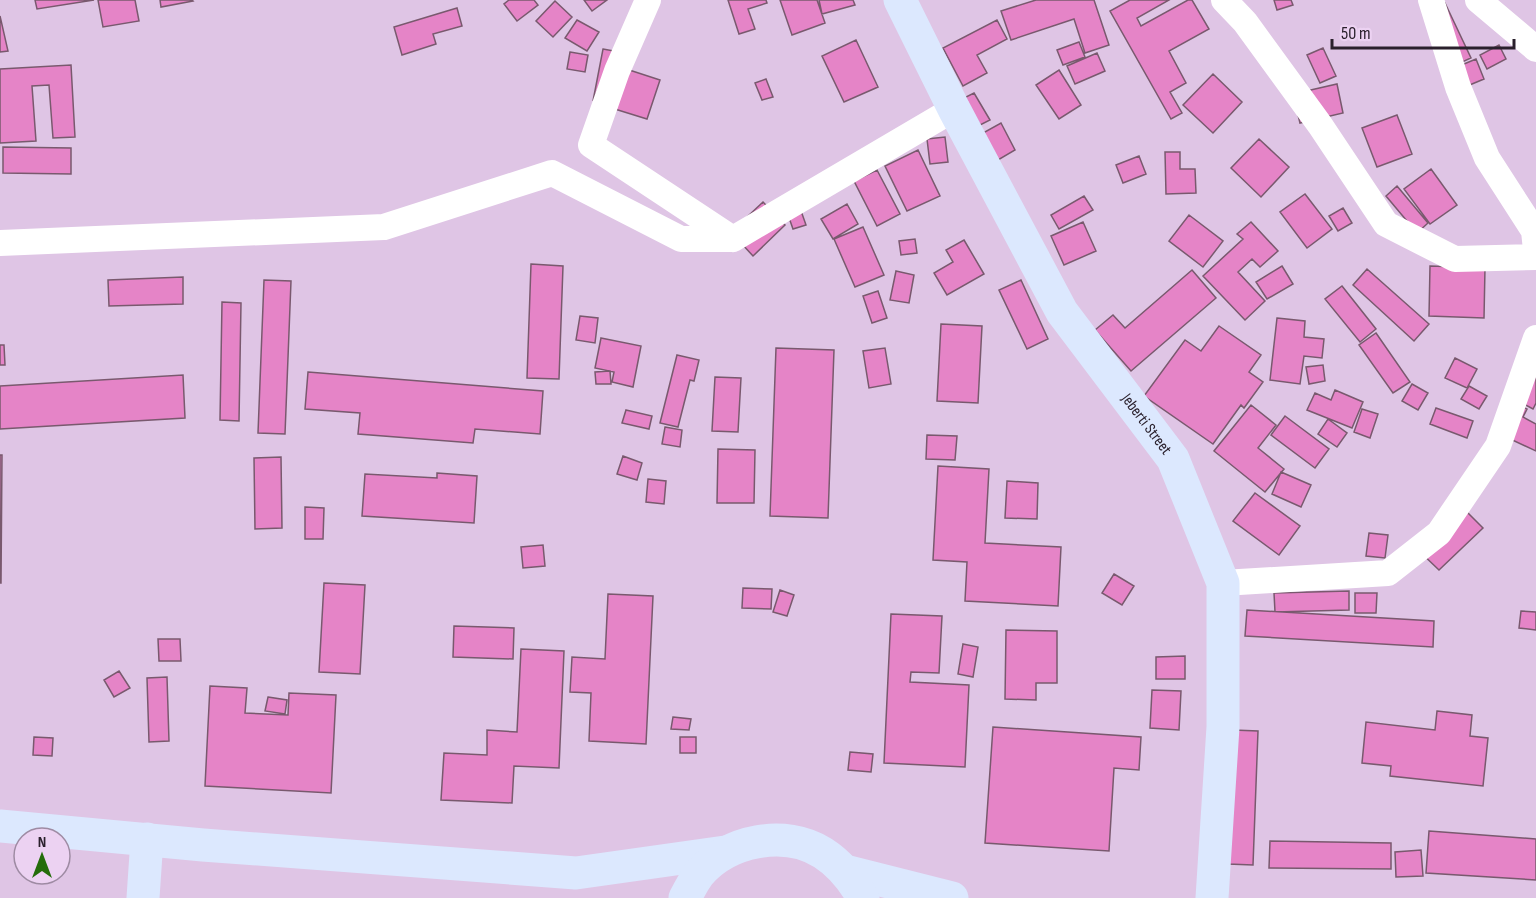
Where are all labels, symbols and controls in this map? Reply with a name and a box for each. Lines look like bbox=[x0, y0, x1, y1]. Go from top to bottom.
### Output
scale bar bbox=[1332, 12, 1514, 50]
text: 50 m bbox=[1341, 23, 1371, 44]
street label: Jeberti Street bbox=[1117, 389, 1176, 459]
north arrow bbox=[12, 826, 72, 886]
text: N bbox=[38, 833, 46, 852]

